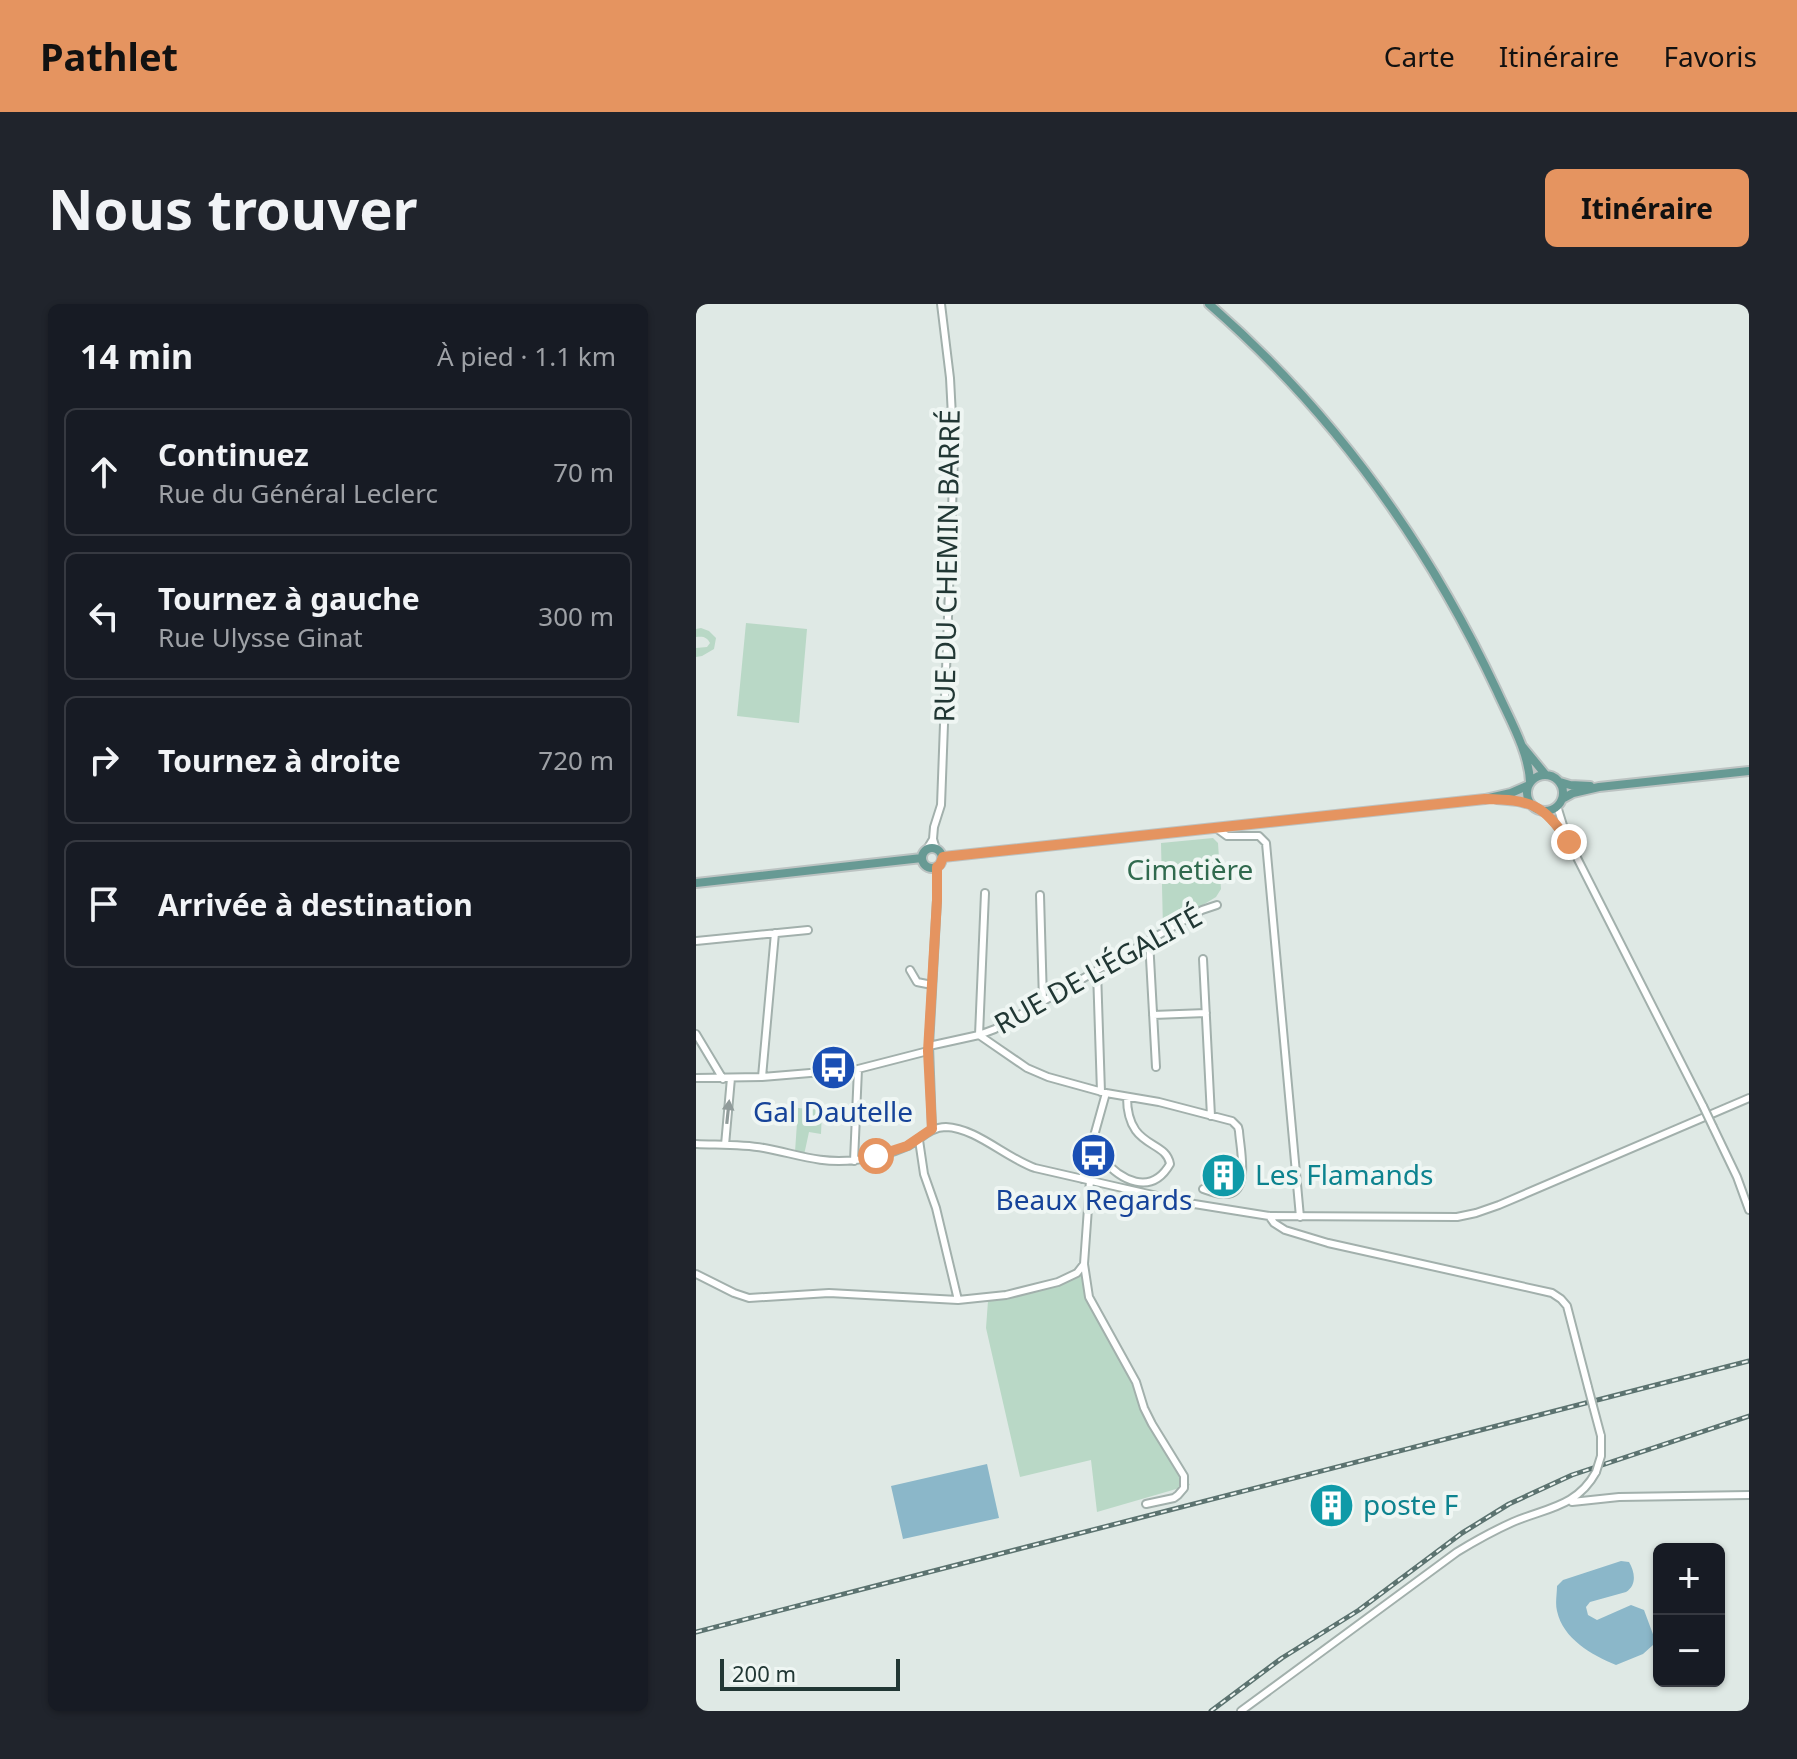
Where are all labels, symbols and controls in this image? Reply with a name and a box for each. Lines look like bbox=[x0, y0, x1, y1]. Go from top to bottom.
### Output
text: Pathlet bbox=[40, 30, 178, 82]
text: Carte bbox=[1384, 37, 1455, 75]
text: Itinéraire bbox=[1499, 37, 1619, 75]
text: Favoris bbox=[1663, 37, 1757, 75]
button: Itinéraire bbox=[1545, 169, 1749, 247]
text: Nous trouver bbox=[48, 170, 418, 246]
text: 14 min bbox=[80, 333, 193, 379]
text: À pied · 1.1 km bbox=[437, 338, 616, 374]
street label: RUE DU CHEMIN BARRÉ bbox=[924, 409, 968, 723]
text: Continuez bbox=[158, 434, 309, 475]
icon: ahead bbox=[82, 450, 126, 494]
text: 70 m bbox=[553, 454, 614, 490]
text: Rue du Général Leclerc bbox=[158, 475, 438, 511]
text: Tournez à gauche bbox=[158, 578, 420, 619]
icon: left bbox=[82, 594, 126, 638]
text: 300 m bbox=[538, 598, 614, 634]
text: Rue Ulysse Ginat bbox=[158, 619, 363, 655]
icon: right bbox=[82, 738, 126, 782]
text: Tournez à droite bbox=[158, 740, 401, 781]
text: 720 m bbox=[538, 742, 614, 778]
route end bbox=[1551, 824, 1587, 860]
park label: Cimetière bbox=[1127, 850, 1253, 888]
icon: arrive bbox=[82, 882, 126, 926]
text: Arrivée à destination bbox=[158, 884, 473, 925]
street label: RUE DE L'ÉGALITÉ bbox=[987, 896, 1208, 1042]
bus stop icon: Gal Dautelle bbox=[809, 1043, 857, 1091]
place label: Gal Dautelle bbox=[753, 1092, 913, 1130]
one-way arrow bbox=[722, 1099, 735, 1124]
bus stop icon: Beaux Regards bbox=[1070, 1131, 1118, 1179]
route start bbox=[858, 1138, 894, 1174]
building icon: Les Flamands bbox=[1200, 1151, 1248, 1199]
place label: Les Flamands bbox=[1255, 1155, 1433, 1193]
place label: Beaux Regards bbox=[996, 1180, 1192, 1218]
building icon: poste F bbox=[1308, 1481, 1356, 1529]
place label: poste F bbox=[1363, 1485, 1458, 1523]
map controls bbox=[1653, 1543, 1725, 1687]
button: + bbox=[1653, 1543, 1725, 1615]
button: − bbox=[1653, 1615, 1725, 1687]
scale bar bbox=[720, 1655, 900, 1691]
text: 200 m bbox=[732, 1658, 796, 1688]

